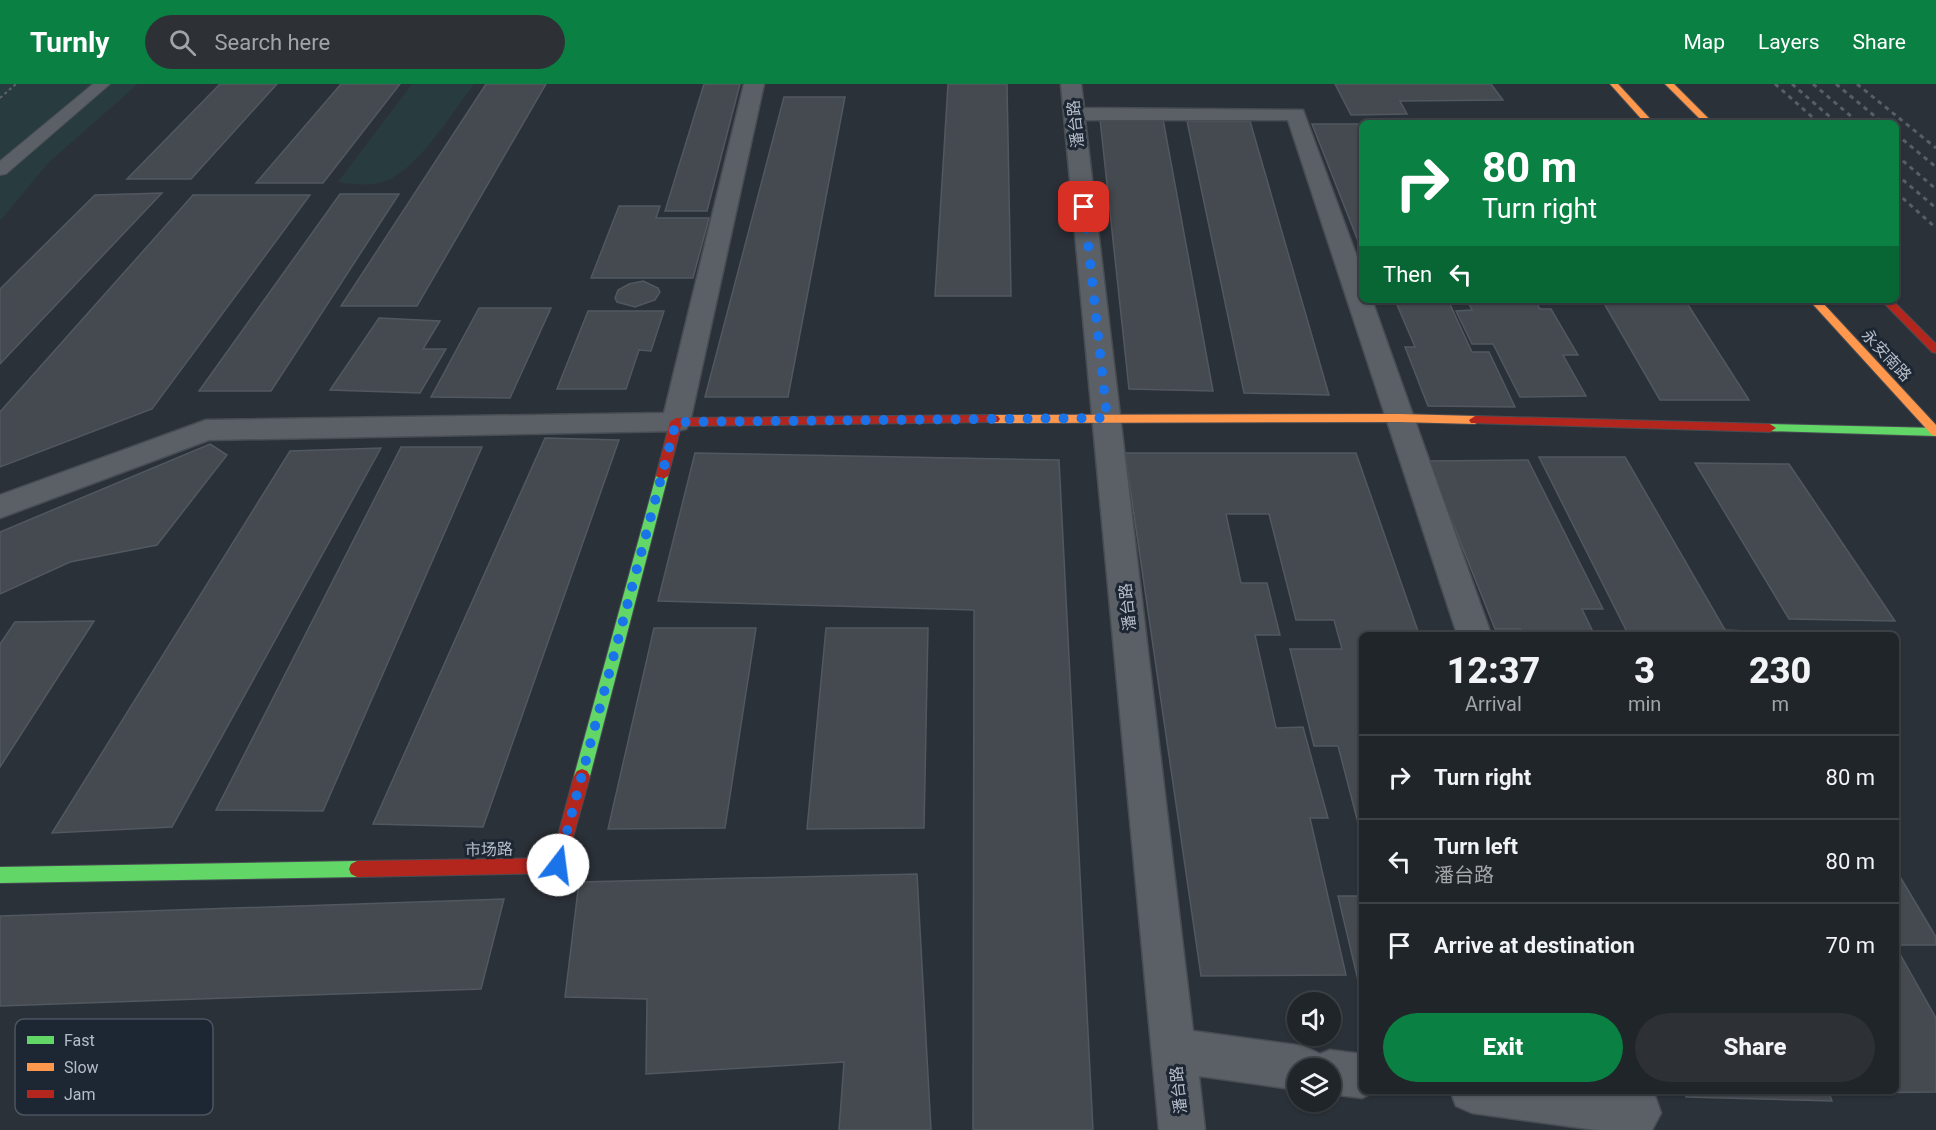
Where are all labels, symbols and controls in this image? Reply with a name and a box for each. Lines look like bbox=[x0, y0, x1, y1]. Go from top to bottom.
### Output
search box bbox=[145, 15, 565, 69]
text: Turnly bbox=[30, 26, 109, 59]
icon: search bbox=[166, 26, 199, 59]
text: Search here bbox=[214, 30, 330, 55]
text: Map bbox=[1683, 30, 1725, 54]
text: Layers bbox=[1758, 30, 1819, 54]
text: Share bbox=[1852, 30, 1906, 54]
street label: 潘台路 bbox=[1064, 99, 1087, 149]
text: 80 m bbox=[1482, 143, 1577, 192]
icon: right bbox=[1383, 144, 1461, 222]
pin bbox=[1058, 181, 1109, 232]
icon: arrive bbox=[1067, 190, 1100, 223]
text: Turn right bbox=[1482, 193, 1597, 225]
icon: left bbox=[1444, 258, 1477, 291]
text: Then bbox=[1383, 262, 1432, 287]
street label: 永安南路 bbox=[1858, 325, 1915, 385]
street label: 潘台路 bbox=[1116, 582, 1139, 632]
text: 12:37 bbox=[1447, 650, 1540, 692]
text: 3 bbox=[1634, 650, 1655, 692]
text: 230 bbox=[1749, 650, 1811, 692]
text: Arrival bbox=[1465, 692, 1522, 716]
text: min bbox=[1628, 692, 1661, 716]
text: m bbox=[1771, 692, 1789, 716]
icon: right bbox=[1383, 761, 1416, 794]
text: Turn right bbox=[1434, 765, 1531, 790]
text: 80 m bbox=[1826, 765, 1875, 790]
position arrow bbox=[526, 833, 590, 897]
text: Turn left bbox=[1434, 834, 1518, 859]
street label: 市场路 bbox=[465, 840, 513, 859]
icon: left bbox=[1383, 845, 1416, 878]
text: 80 m bbox=[1826, 849, 1875, 874]
text: 潘台路 bbox=[1434, 863, 1494, 887]
icon: arrive bbox=[1383, 929, 1416, 962]
text: Arrive at destination bbox=[1434, 933, 1635, 958]
text: 70 m bbox=[1826, 933, 1875, 958]
map controls bbox=[1287, 992, 1341, 1112]
button: sound bbox=[1287, 992, 1341, 1046]
button: Exit bbox=[1383, 1013, 1623, 1082]
button: Share bbox=[1635, 1013, 1875, 1082]
legend bbox=[15, 1019, 213, 1115]
text: Fast bbox=[64, 1031, 95, 1050]
text: Slow bbox=[64, 1058, 99, 1077]
button: layers bbox=[1287, 1058, 1341, 1112]
street label: 潘台路 bbox=[1167, 1065, 1190, 1115]
text: Jam bbox=[64, 1085, 96, 1104]

